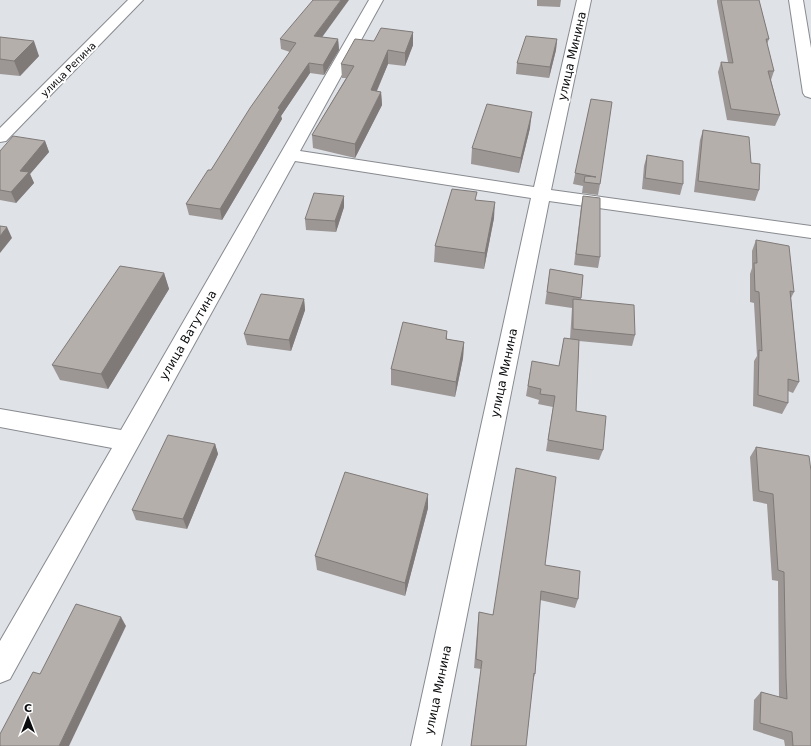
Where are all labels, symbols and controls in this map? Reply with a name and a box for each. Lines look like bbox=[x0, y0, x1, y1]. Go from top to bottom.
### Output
street label: улица Минина bbox=[555, 10, 589, 102]
street label: улица Репина bbox=[39, 40, 98, 99]
street label: улица Ватутина bbox=[157, 288, 219, 382]
street label: улица Минина bbox=[488, 327, 520, 419]
street label: улица Минина bbox=[422, 644, 454, 736]
north arrow bbox=[8, 698, 48, 738]
text: С bbox=[24, 702, 32, 715]

